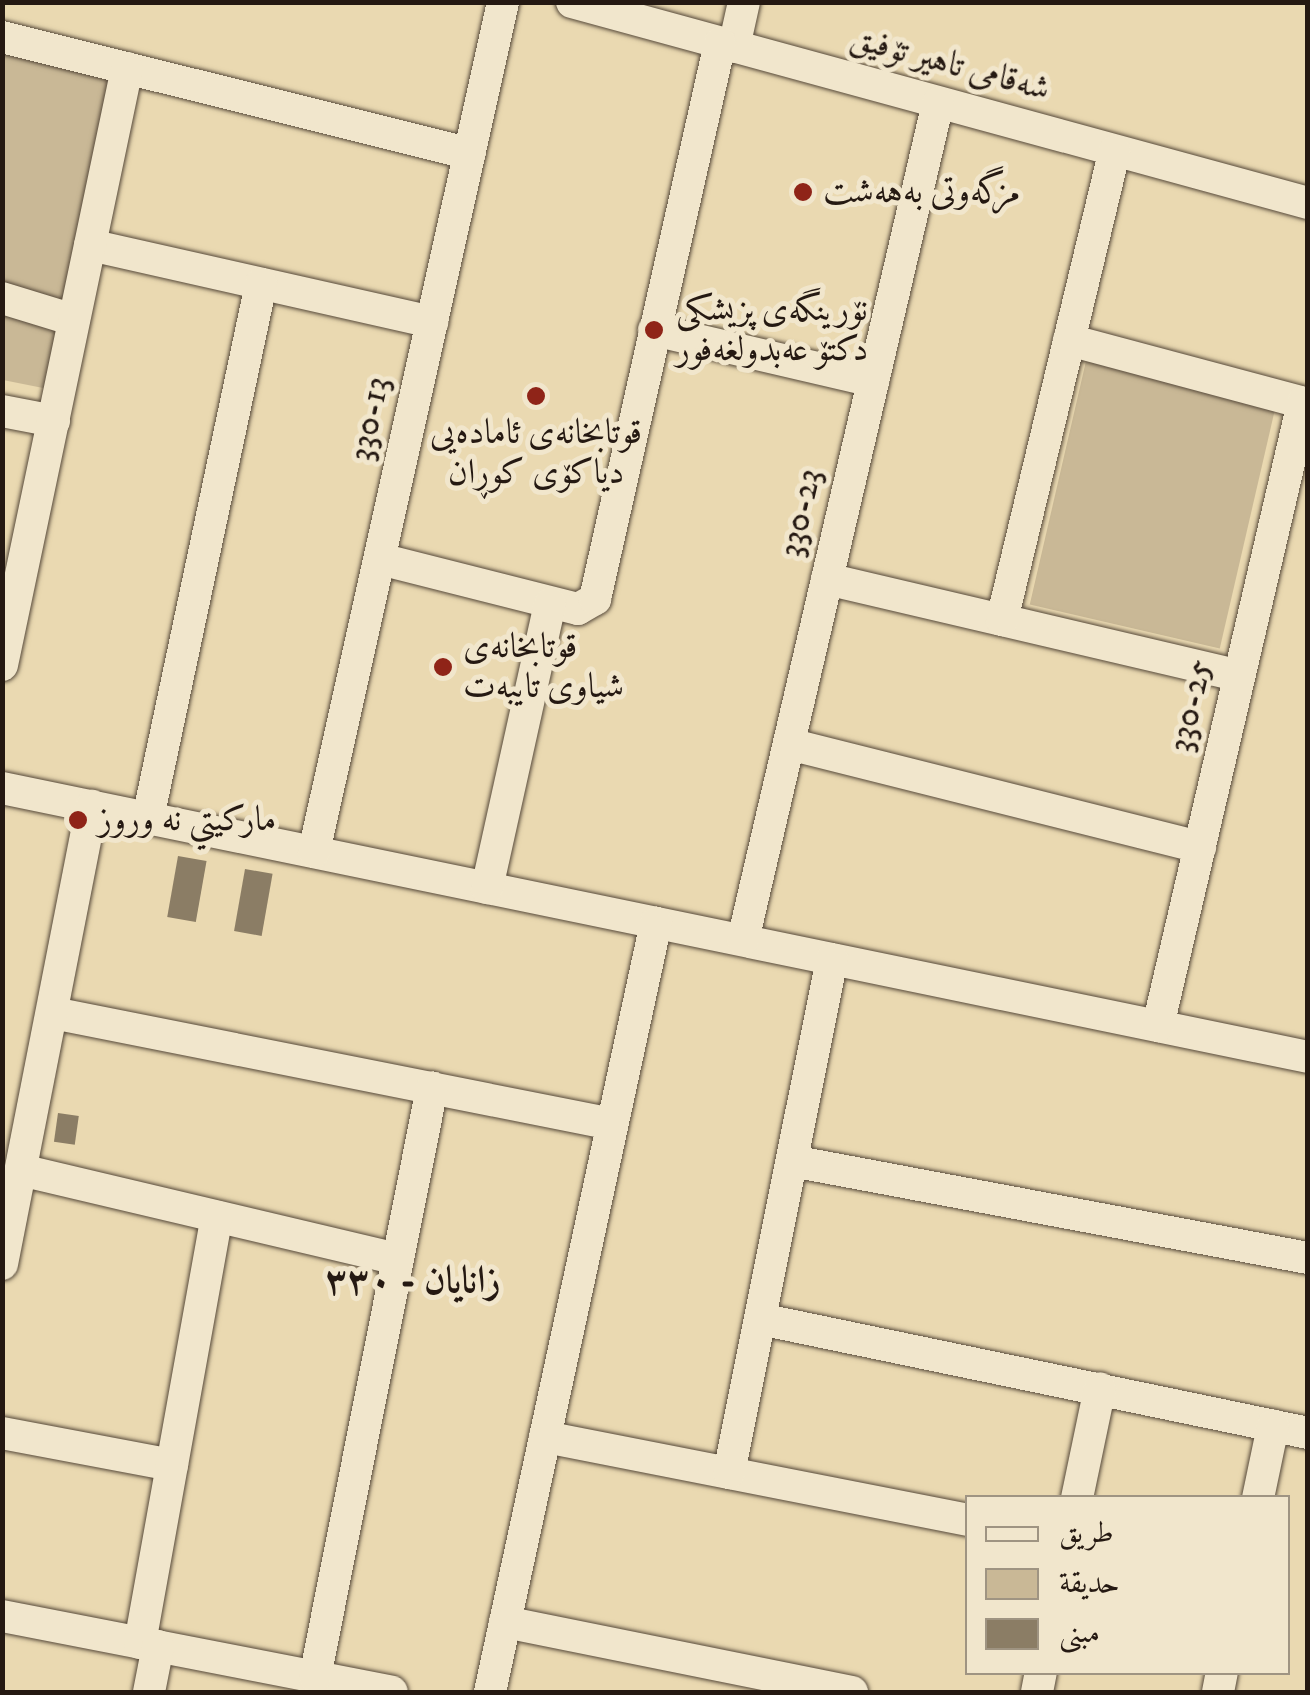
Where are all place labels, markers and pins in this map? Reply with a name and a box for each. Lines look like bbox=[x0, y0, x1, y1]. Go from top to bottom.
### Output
place label: مزگەوتی بەهەشت bbox=[823, 171, 1020, 213]
marker: مزگەوتی بەهەشت bbox=[792, 181, 814, 203]
place label: نۆرینگەی پزیشکی دکتۆ عەبدولغەفور bbox=[676, 289, 868, 371]
marker: نۆرینگەی پزیشکی دکتۆ عەبدولغەفور bbox=[641, 317, 667, 343]
marker: قوتابخانەی ئامادەیی دیاکۆی کوڕان bbox=[525, 385, 547, 407]
place label: قوتابخانەی ئامادەیی دیاکۆی کوڕان bbox=[430, 412, 642, 494]
place label: قوتابخانەی شیاوی تایبەت bbox=[463, 626, 624, 708]
marker: قوتابخانەی شیاوی تایبەت bbox=[432, 656, 454, 678]
place label: ماركيتي نه وروز bbox=[98, 799, 276, 841]
marker: ماركيتي نه وروز bbox=[67, 809, 89, 831]

